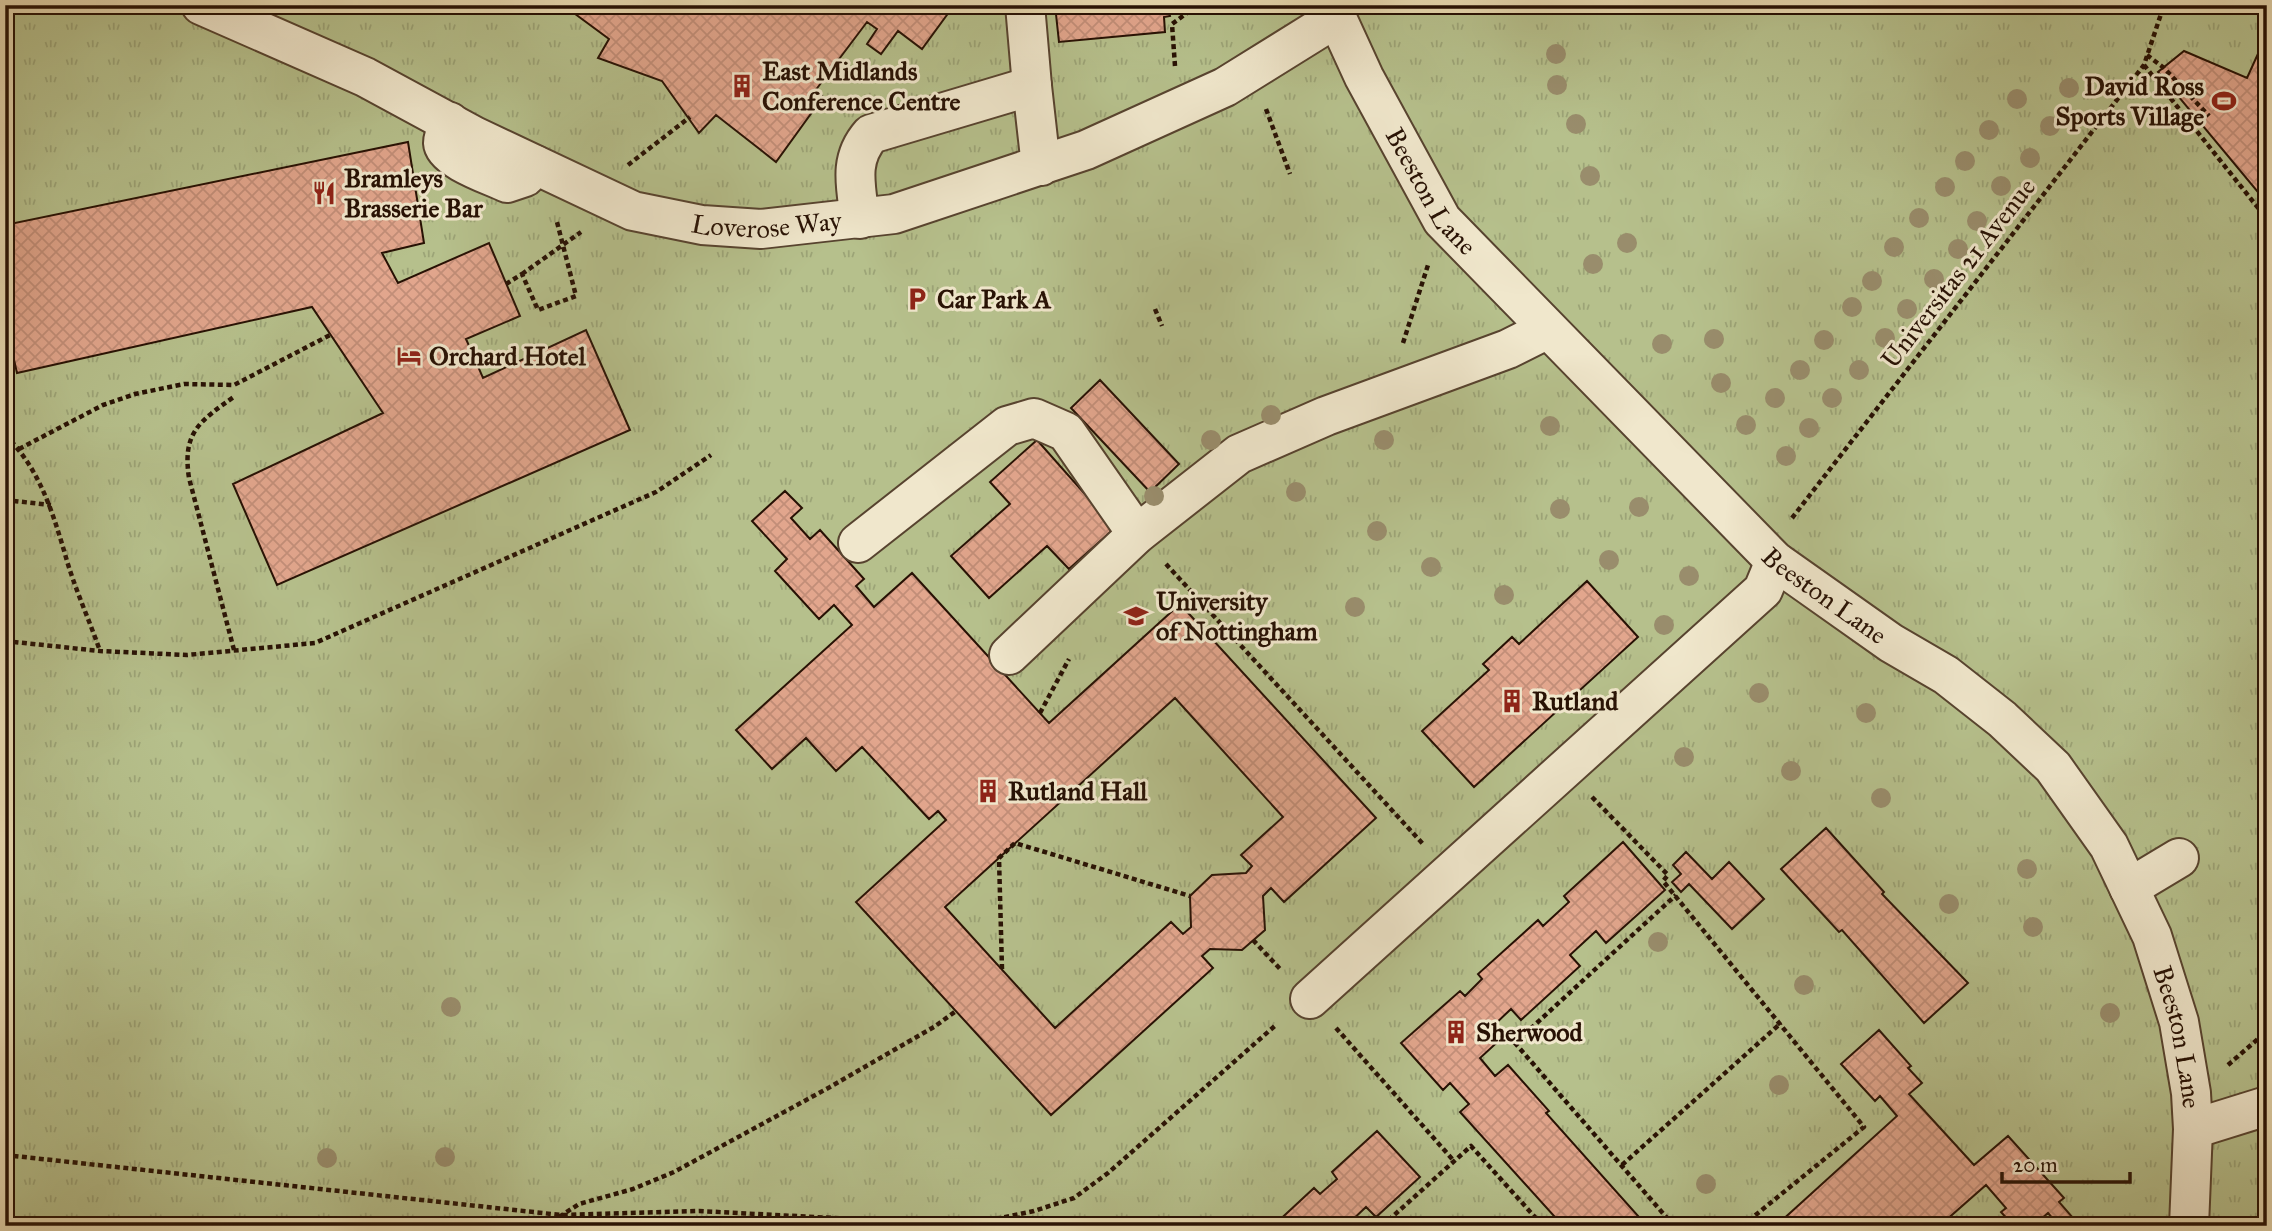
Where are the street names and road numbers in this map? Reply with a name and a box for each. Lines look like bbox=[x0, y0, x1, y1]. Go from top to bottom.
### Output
street label: Beeston Lane bbox=[1379, 122, 1483, 262]
street label: Universitas 21 Avenue bbox=[1874, 172, 2042, 374]
street label: Loverose Way bbox=[689, 204, 844, 245]
street label: Beeston Lane bbox=[1755, 541, 1893, 651]
street label: Beeston Lane bbox=[2146, 962, 2208, 1109]

